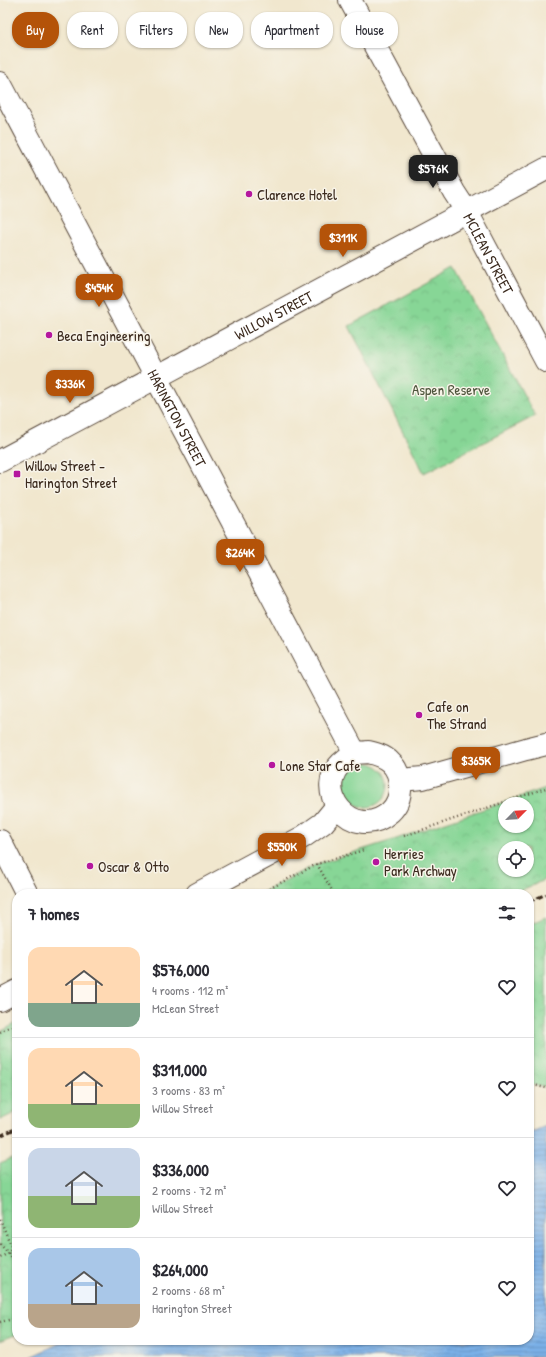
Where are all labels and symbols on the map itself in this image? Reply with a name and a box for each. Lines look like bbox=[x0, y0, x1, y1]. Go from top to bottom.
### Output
pin: $576K bbox=[405, 155, 461, 189]
place label: Clarence Hotel bbox=[257, 184, 337, 205]
marker: Clarence Hotel bbox=[244, 189, 254, 199]
street label: MCLEAN STREET bbox=[459, 209, 520, 299]
pin: $311K bbox=[315, 224, 371, 258]
pin: $454K bbox=[71, 274, 127, 308]
street label: WILLOW STREET bbox=[230, 285, 317, 344]
place label: Beca Engineering bbox=[57, 325, 151, 346]
marker: Beca Engineering bbox=[44, 330, 54, 340]
street label: HARINGTON STREET bbox=[143, 365, 212, 471]
pin: $336K bbox=[42, 370, 98, 404]
park label: Aspen Reserve bbox=[412, 379, 490, 400]
place label: Willow Street - Harington Street bbox=[25, 455, 118, 493]
marker: Willow Street - Harington Street bbox=[12, 469, 22, 479]
pin: $264K bbox=[212, 539, 268, 573]
place label: Cafe on The Strand bbox=[427, 696, 486, 734]
marker: Cafe on The Strand bbox=[414, 710, 424, 720]
pin: $365K bbox=[448, 747, 504, 781]
place label: Lone Star Cafe bbox=[280, 755, 360, 776]
marker: Lone Star Cafe bbox=[267, 760, 277, 770]
north arrow bbox=[498, 797, 534, 833]
pin: $550K bbox=[254, 833, 310, 867]
place label: Herries Park Archway bbox=[384, 843, 457, 881]
place label: Oscar & Otto bbox=[98, 856, 169, 877]
marker: Herries Park Archway bbox=[371, 857, 381, 867]
marker: Oscar & Otto bbox=[85, 861, 95, 871]

